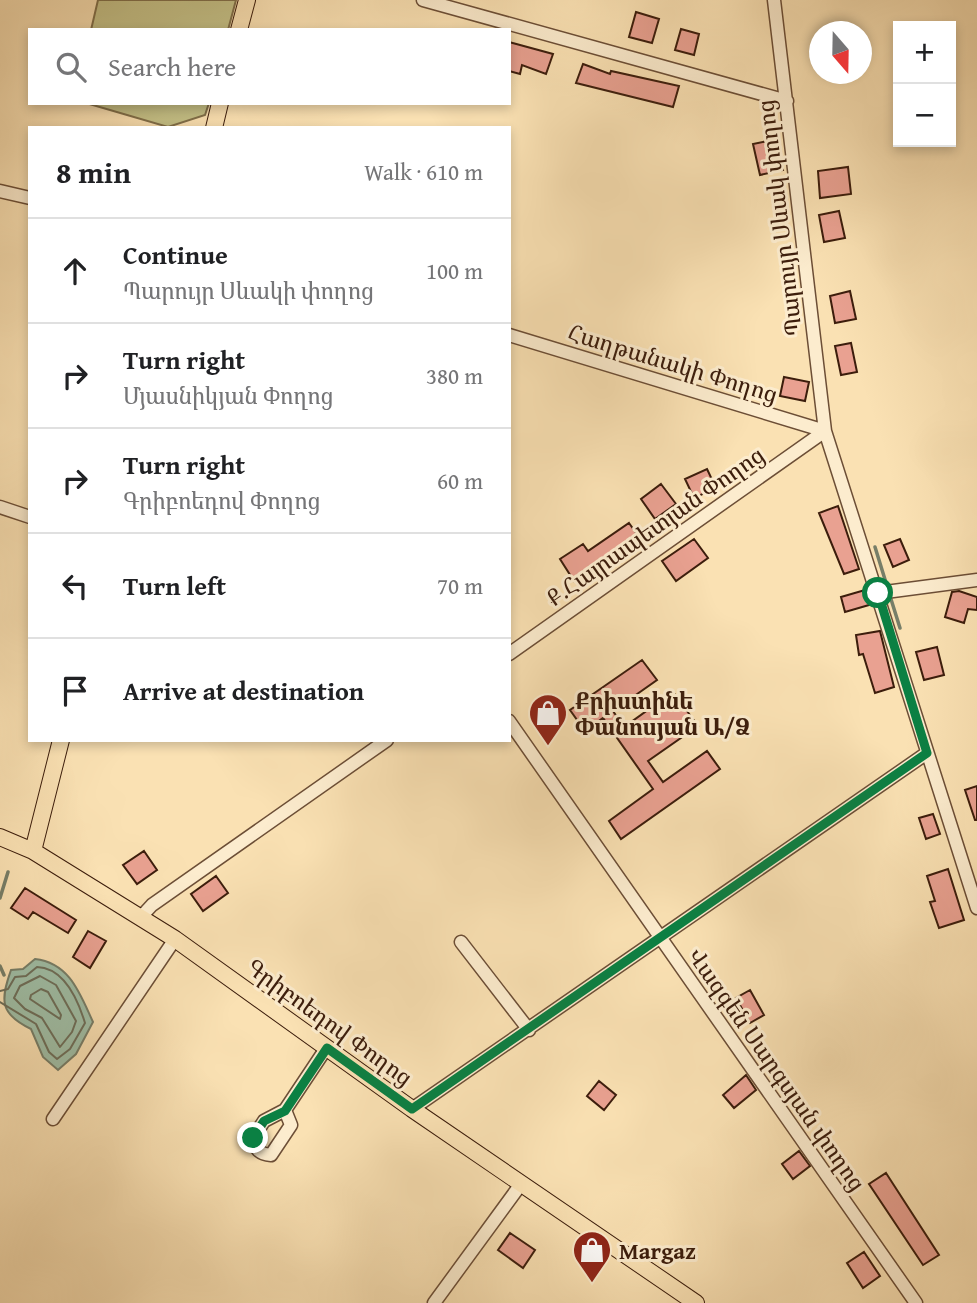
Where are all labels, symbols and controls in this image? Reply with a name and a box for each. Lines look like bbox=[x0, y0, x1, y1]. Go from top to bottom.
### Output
north arrow bbox=[809, 21, 872, 84]
map controls bbox=[893, 21, 956, 147]
button: + bbox=[893, 21, 956, 84]
search box bbox=[28, 28, 511, 105]
text: Search here bbox=[108, 47, 236, 86]
icon: search bbox=[52, 48, 90, 86]
button: − bbox=[893, 84, 956, 147]
street label: Պարույր Սևակ փողոց bbox=[748, 98, 810, 338]
text: 8 min bbox=[56, 150, 131, 194]
text: Walk · 610 m bbox=[364, 155, 483, 188]
text: Continue bbox=[123, 235, 228, 274]
icon: ahead bbox=[56, 252, 94, 290]
text: 100 m bbox=[426, 254, 483, 287]
text: Պարույր Սևակի փողոց bbox=[123, 274, 374, 307]
street label: Հաղթանակի Փողոց bbox=[564, 315, 782, 411]
text: Turn right bbox=[123, 340, 245, 379]
icon: right bbox=[56, 357, 94, 395]
text: 380 m bbox=[426, 359, 483, 392]
text: Մյասնիկյան Փողոց bbox=[123, 379, 333, 412]
street label: Ք.Հայրապետյան Փողոց bbox=[539, 438, 771, 614]
text: Turn right bbox=[123, 445, 245, 484]
icon: right bbox=[56, 462, 94, 500]
text: 60 m bbox=[437, 464, 483, 497]
text: Գրիբոեդով Փողոց bbox=[123, 484, 321, 517]
text: Turn left bbox=[123, 566, 226, 605]
icon: left bbox=[56, 567, 94, 605]
text: 70 m bbox=[437, 569, 483, 602]
route start bbox=[862, 577, 893, 608]
text: Arrive at destination bbox=[123, 671, 364, 710]
icon: arrive bbox=[56, 672, 94, 710]
place label: Քրիստինե Փանոսյան Ա/Ձ bbox=[575, 684, 750, 743]
shop icon: Քրիստինե Փանոսյան Ա/Ձ bbox=[527, 692, 569, 747]
street label: Վազգեն Սարգսյան փողոց bbox=[680, 941, 874, 1197]
street label: Գրիբոեդով Փողոց bbox=[240, 951, 420, 1093]
route end bbox=[237, 1122, 268, 1153]
shop icon: Margaz bbox=[571, 1229, 613, 1284]
place label: Margaz bbox=[619, 1234, 696, 1267]

